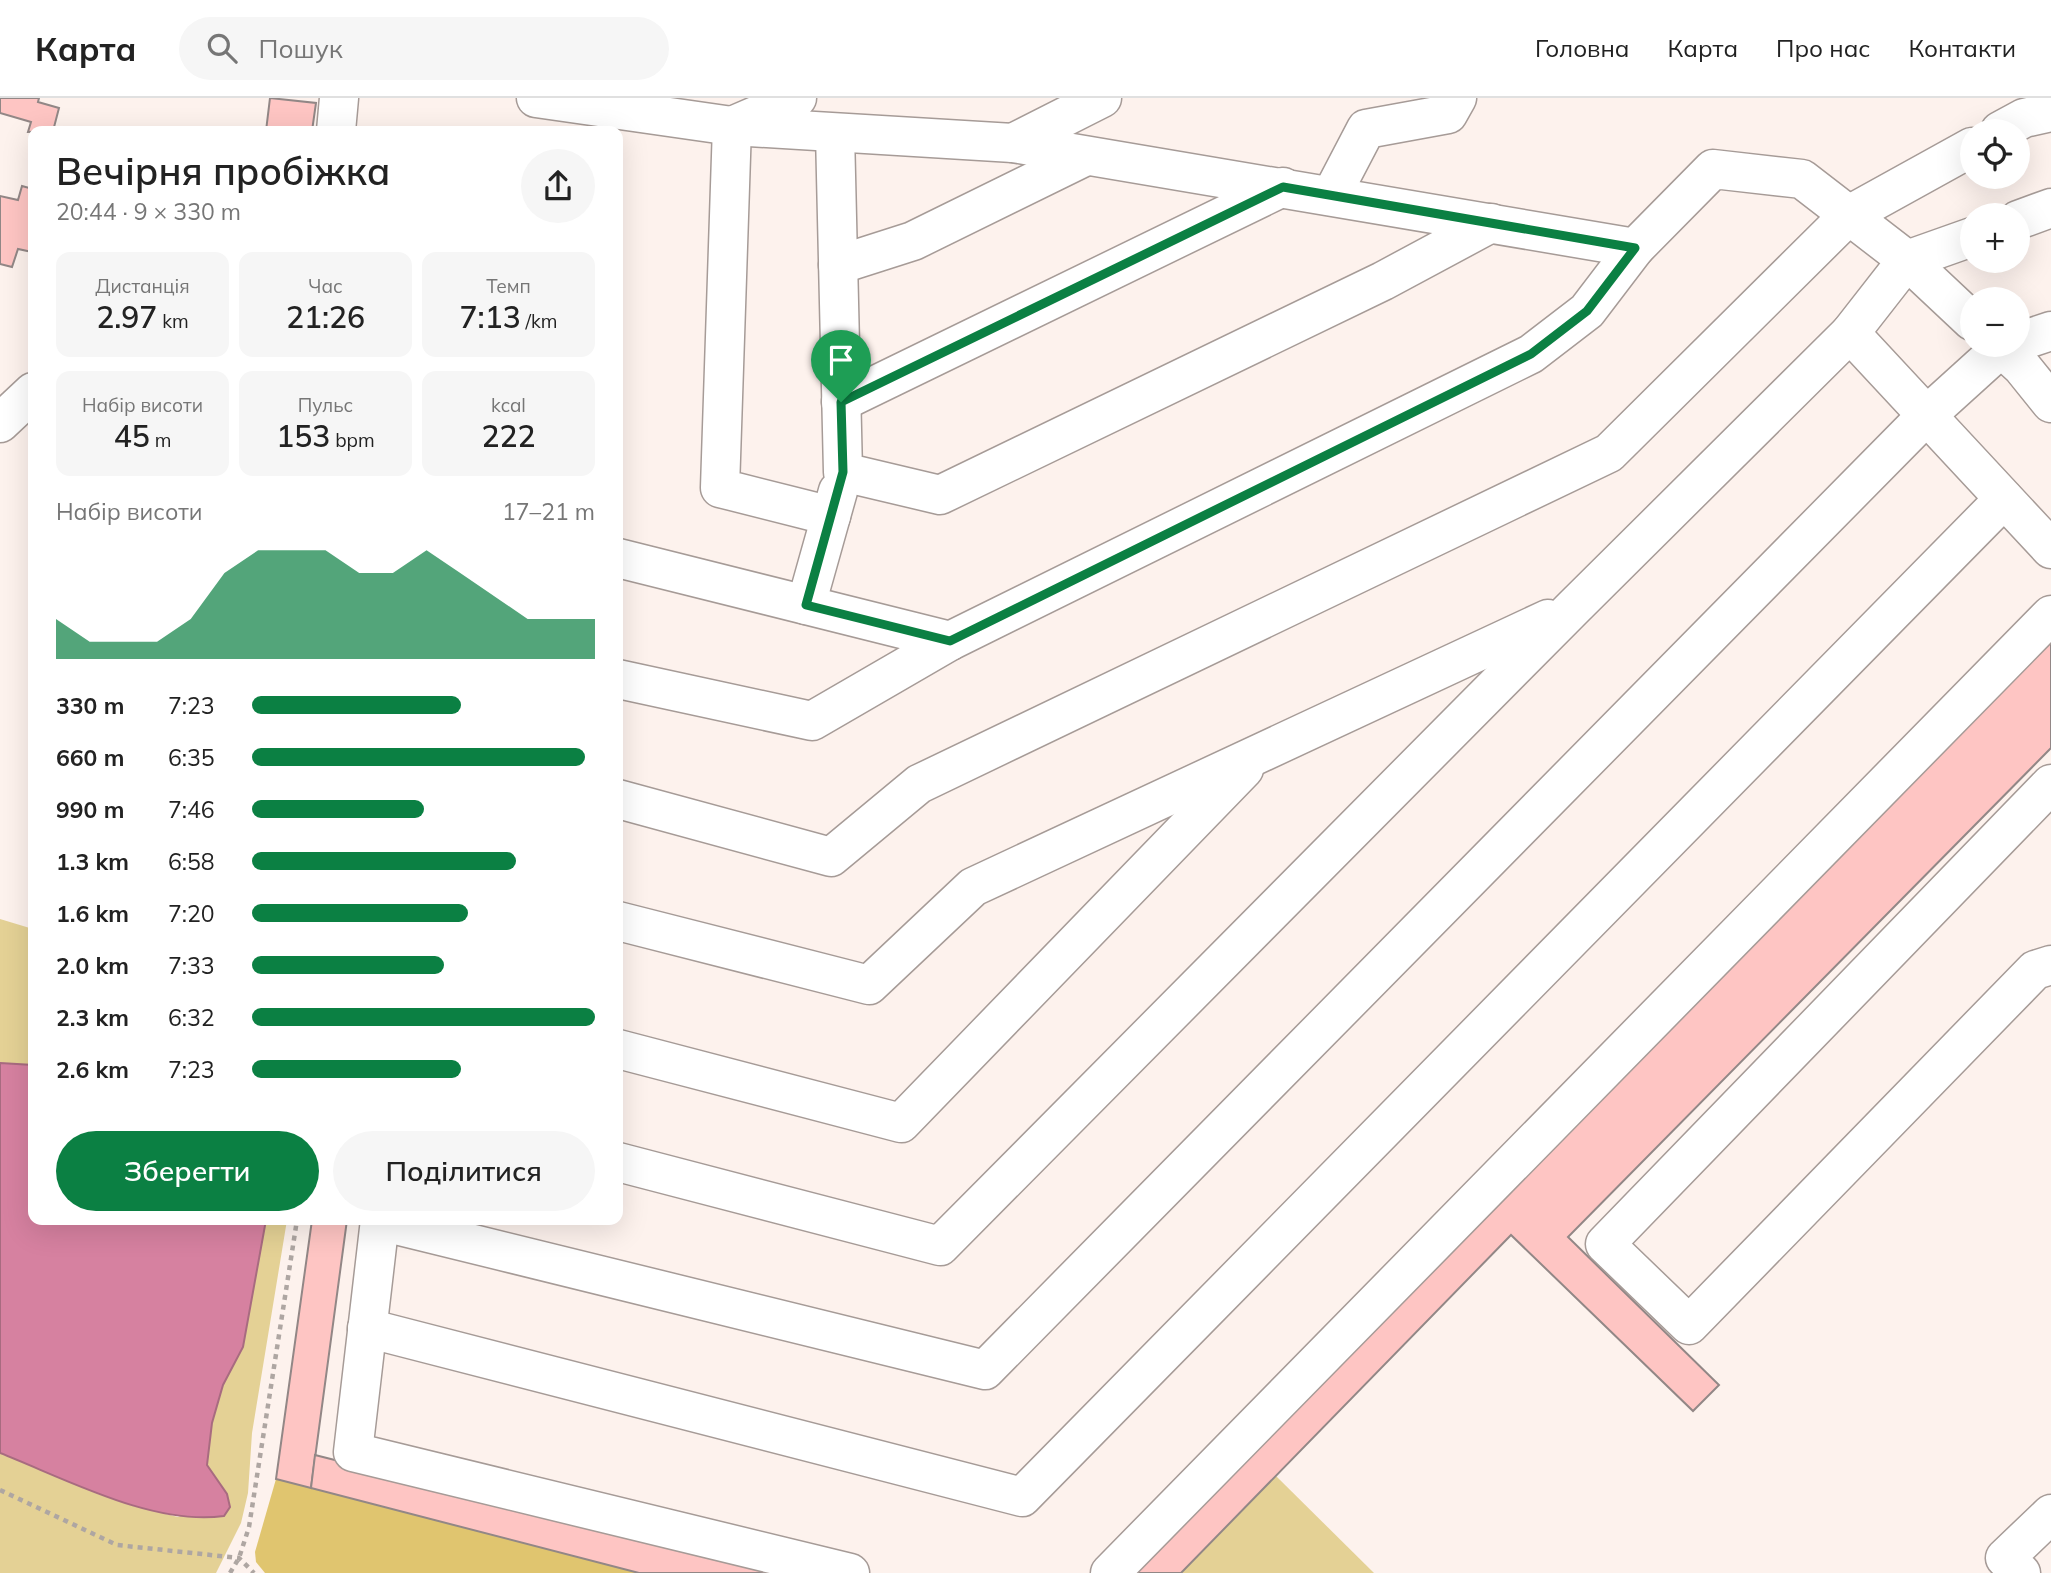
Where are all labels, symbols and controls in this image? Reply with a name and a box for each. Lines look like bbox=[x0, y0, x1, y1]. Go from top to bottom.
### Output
search box bbox=[179, 17, 669, 80]
text: Карта bbox=[35, 28, 137, 69]
icon: search bbox=[203, 29, 241, 67]
text: Пошук bbox=[259, 32, 343, 65]
text: Головна bbox=[1535, 33, 1629, 63]
text: Карта bbox=[1667, 33, 1738, 63]
text: Про нас bbox=[1776, 33, 1870, 63]
text: Контакти bbox=[1908, 33, 2016, 63]
map controls bbox=[1960, 119, 2030, 357]
button: locate bbox=[1960, 119, 2030, 189]
text: Вечірня пробіжка bbox=[56, 147, 390, 195]
button: share bbox=[521, 149, 595, 223]
text: 20:44 · 9 × 330 m bbox=[56, 197, 241, 226]
button: + bbox=[1960, 203, 2030, 273]
text: Дистанція bbox=[95, 274, 190, 298]
text: Час bbox=[308, 274, 343, 298]
text: Темп bbox=[486, 274, 531, 298]
button: − bbox=[1960, 287, 2030, 357]
text: 2.97 bbox=[96, 298, 157, 336]
text: 21:26 bbox=[286, 298, 365, 336]
text: 7:13 bbox=[460, 298, 521, 336]
text: km bbox=[157, 309, 189, 333]
text: /km bbox=[521, 309, 557, 333]
pin bbox=[811, 330, 871, 402]
icon: arrive bbox=[822, 341, 860, 379]
text: Набір висоти bbox=[82, 393, 203, 417]
text: Пульс bbox=[298, 393, 353, 417]
text: kcal bbox=[491, 393, 526, 417]
text: 45 bbox=[114, 417, 150, 455]
text: 153 bbox=[276, 417, 330, 455]
text: 222 bbox=[482, 417, 536, 455]
text: m bbox=[150, 428, 171, 452]
text: bpm bbox=[330, 428, 375, 452]
text: Набір висоти bbox=[56, 497, 202, 526]
text: 17–21 m bbox=[502, 497, 595, 526]
text: 330 m bbox=[56, 691, 124, 720]
text: 7:23 bbox=[168, 691, 215, 720]
text: 660 m bbox=[56, 743, 124, 772]
text: 6:35 bbox=[168, 743, 215, 772]
text: 990 m bbox=[56, 795, 124, 824]
text: 7:46 bbox=[168, 795, 215, 824]
text: 1.3 km bbox=[56, 847, 129, 876]
text: 6:58 bbox=[168, 847, 215, 876]
text: 1.6 km bbox=[56, 899, 129, 928]
text: 7:20 bbox=[168, 899, 215, 928]
text: 2.0 km bbox=[56, 951, 129, 980]
text: 7:33 bbox=[168, 951, 215, 980]
text: 2.3 km bbox=[56, 1003, 129, 1032]
text: 6:32 bbox=[168, 1003, 215, 1032]
text: 2.6 km bbox=[56, 1055, 129, 1084]
text: 7:23 bbox=[168, 1055, 215, 1084]
button: Зберегти bbox=[56, 1131, 319, 1211]
button: Поділитися bbox=[333, 1131, 595, 1211]

